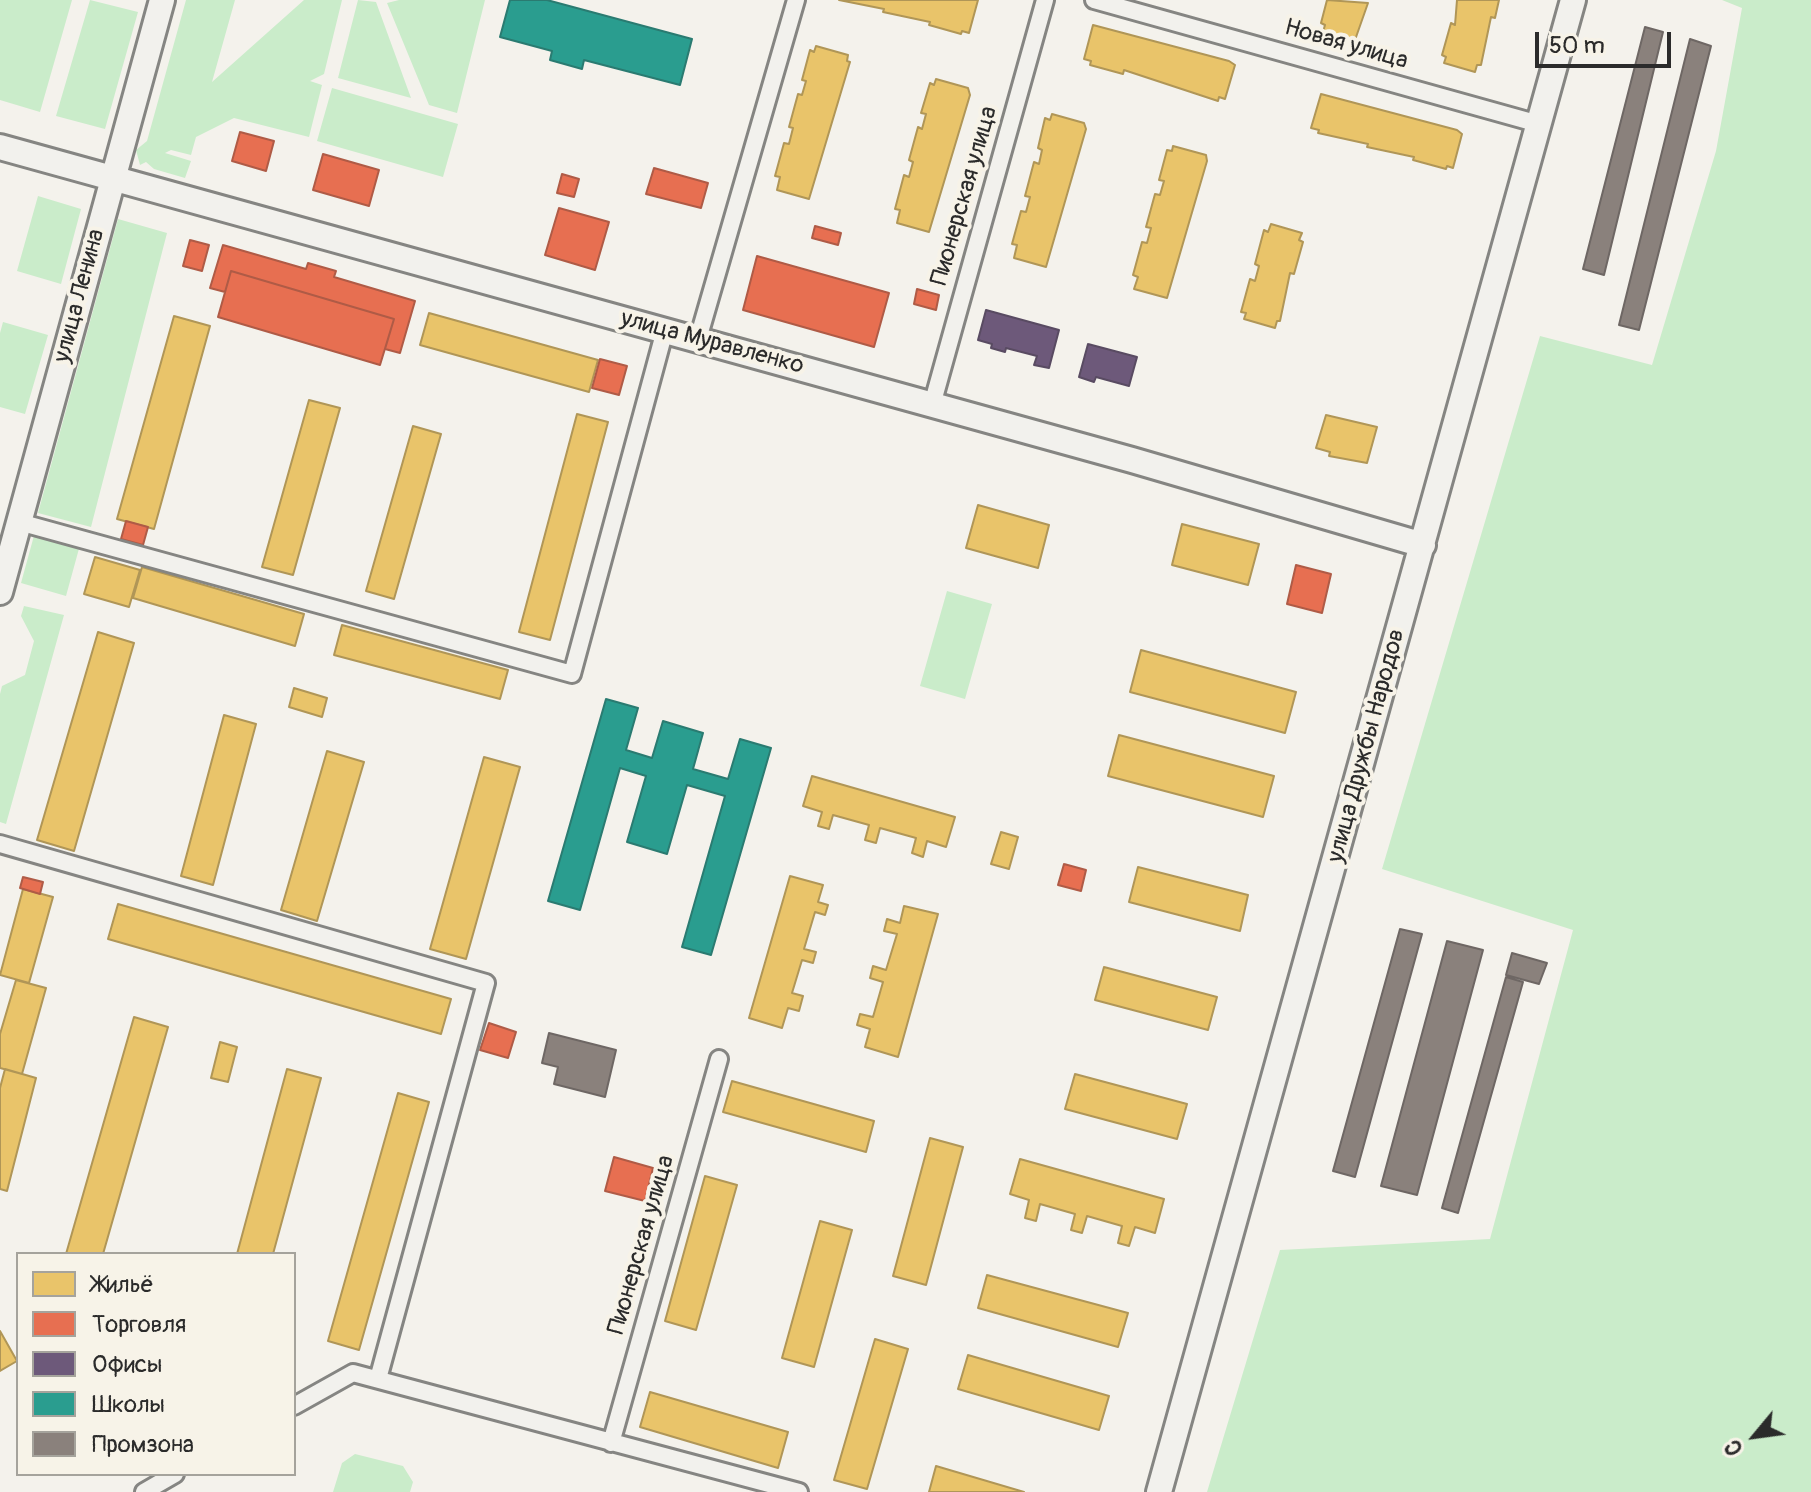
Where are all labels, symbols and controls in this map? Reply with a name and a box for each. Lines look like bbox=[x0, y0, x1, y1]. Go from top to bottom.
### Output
street label: Новая улица bbox=[1281, 14, 1411, 76]
scale bar bbox=[1539, 16, 1675, 66]
text: 50 m bbox=[1549, 31, 1605, 60]
street label: Пионерская улица bbox=[926, 103, 1004, 289]
street label: улица Ленина bbox=[48, 226, 112, 366]
street label: улица Муравленко bbox=[617, 305, 807, 381]
street label: улица Дружбы Народов bbox=[1322, 626, 1412, 866]
street label: Пионерская улица bbox=[603, 1152, 681, 1338]
legend bbox=[16, 1252, 296, 1476]
text: Жильё bbox=[92, 1270, 154, 1299]
text: Торговля bbox=[92, 1310, 186, 1339]
text: Офисы bbox=[92, 1350, 163, 1379]
text: Школы bbox=[92, 1390, 165, 1419]
north arrow bbox=[1715, 1396, 1795, 1476]
text: Промзона bbox=[92, 1430, 194, 1459]
text: С bbox=[1718, 1435, 1750, 1460]

